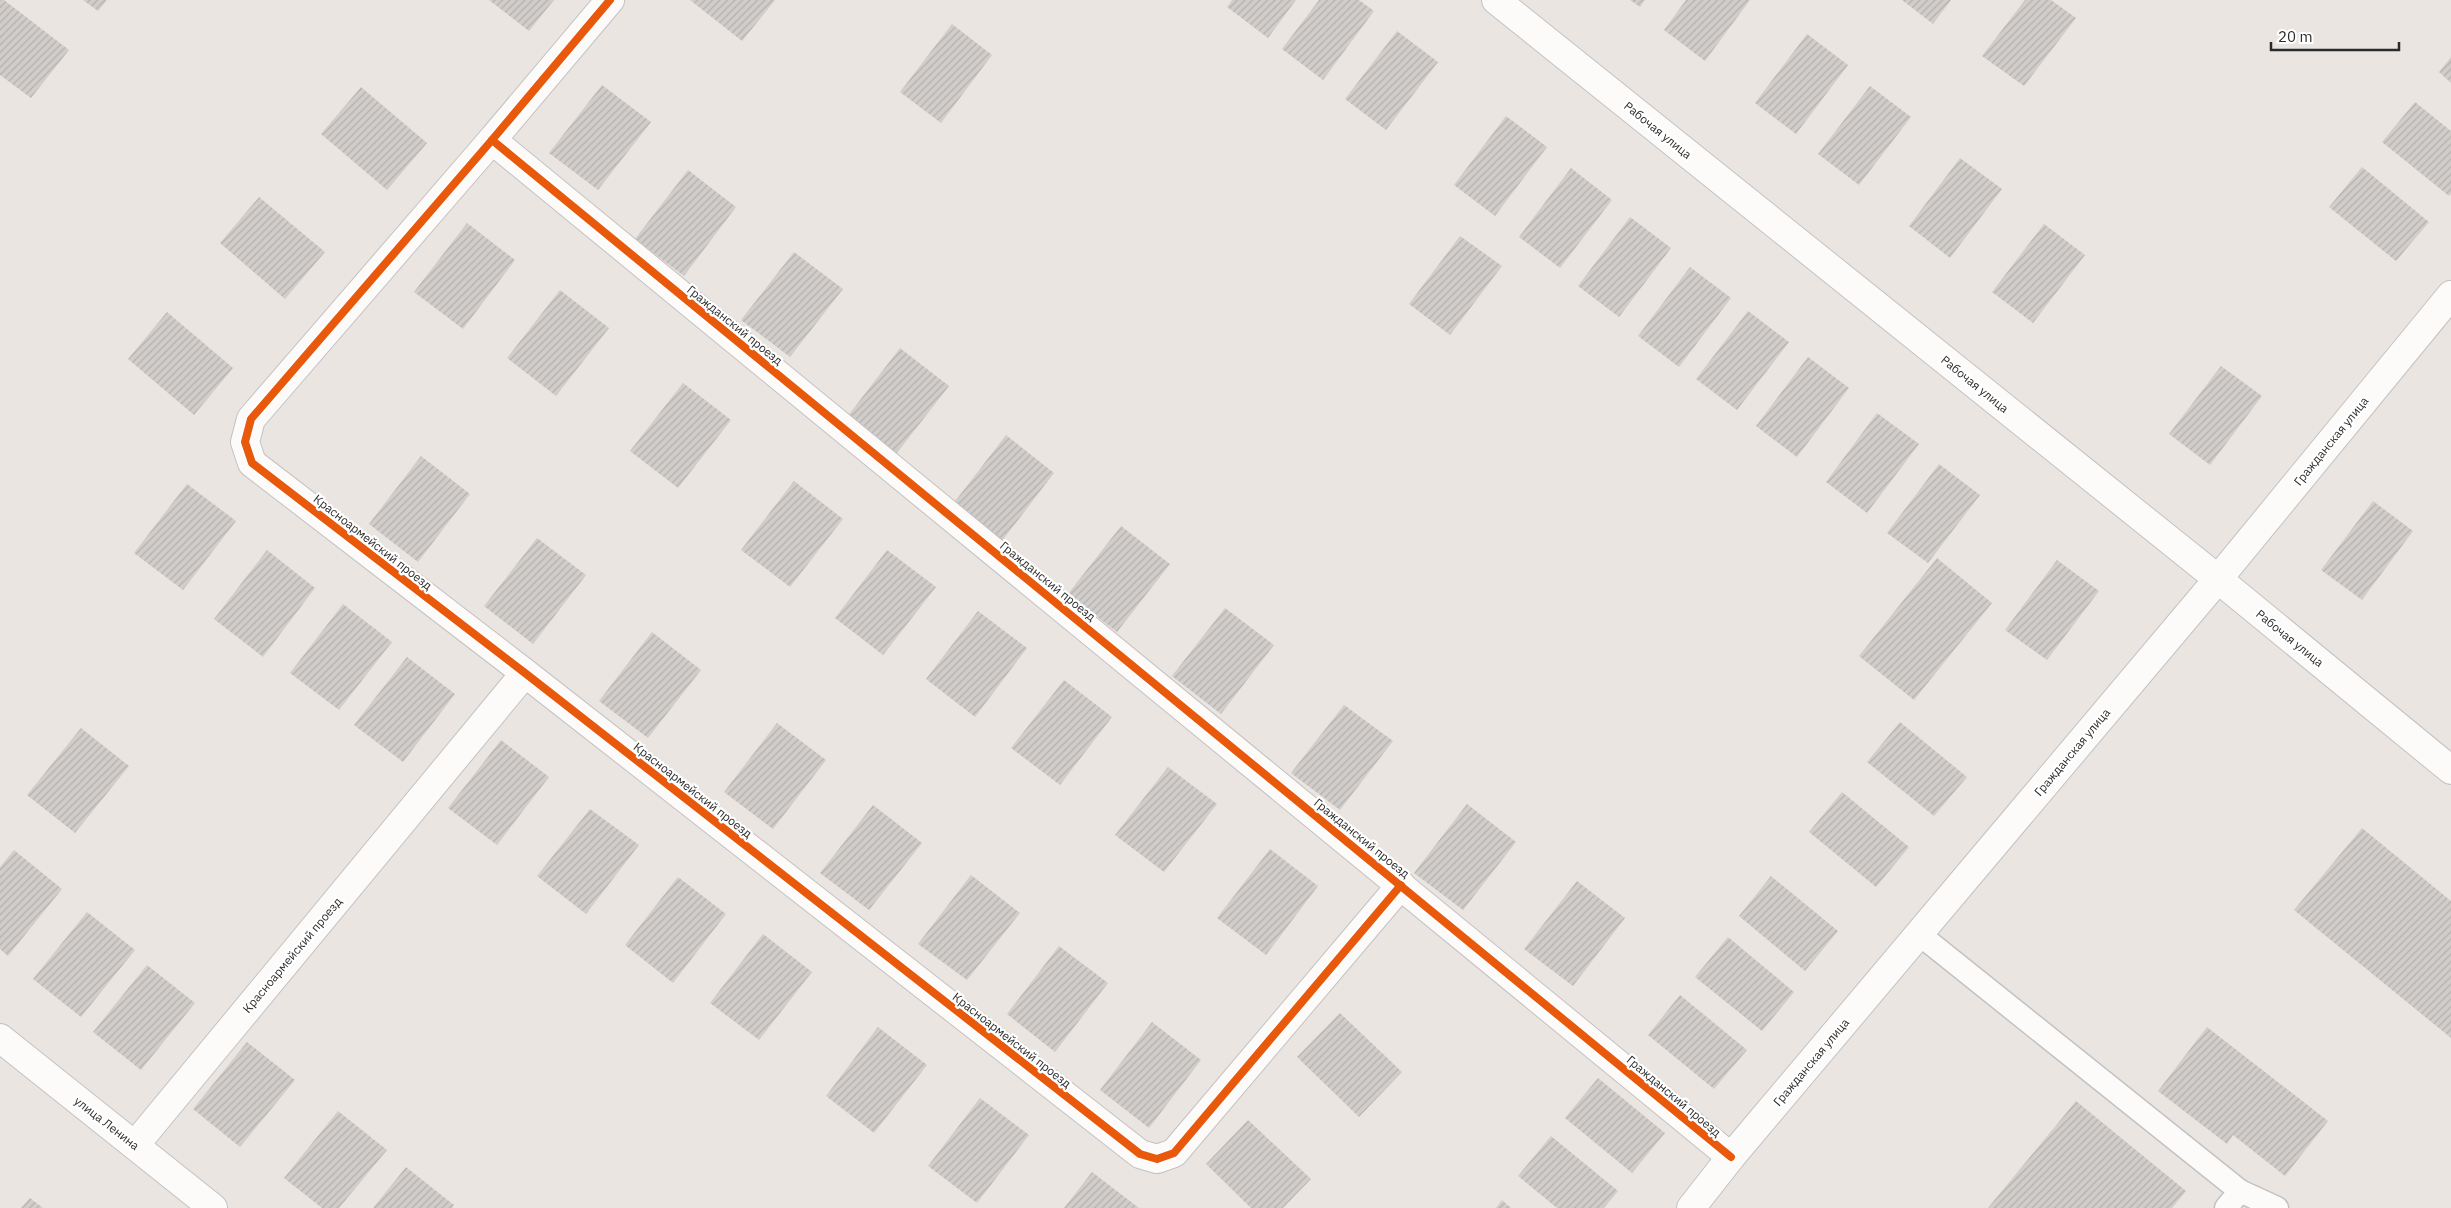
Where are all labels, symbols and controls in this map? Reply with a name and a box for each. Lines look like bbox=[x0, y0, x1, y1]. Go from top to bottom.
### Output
scale bar bbox=[2271, 20, 2398, 52]
text: 20 m bbox=[2278, 27, 2313, 46]
street label: Рабочая улица bbox=[1621, 98, 1695, 162]
street label: Гражданский проезд bbox=[684, 282, 786, 368]
street label: Рабочая улица bbox=[1938, 352, 2012, 416]
street label: Гражданская улица bbox=[2291, 393, 2372, 489]
street label: Красноармейский проезд bbox=[311, 491, 435, 593]
street label: Гражданский проезд bbox=[997, 538, 1099, 624]
street label: Рабочая улица bbox=[2253, 606, 2327, 670]
street label: Гражданская улица bbox=[2031, 705, 2114, 799]
street label: Красноармейский проезд bbox=[631, 739, 755, 841]
street label: Гражданский проезд bbox=[1311, 795, 1413, 881]
street label: Красноармейский проезд bbox=[239, 894, 345, 1016]
street label: Красноармейский проезд bbox=[950, 989, 1074, 1091]
street label: Гражданская улица bbox=[1770, 1015, 1853, 1109]
street label: Гражданский проезд bbox=[1624, 1052, 1724, 1140]
street label: улица Ленина bbox=[71, 1093, 143, 1153]

